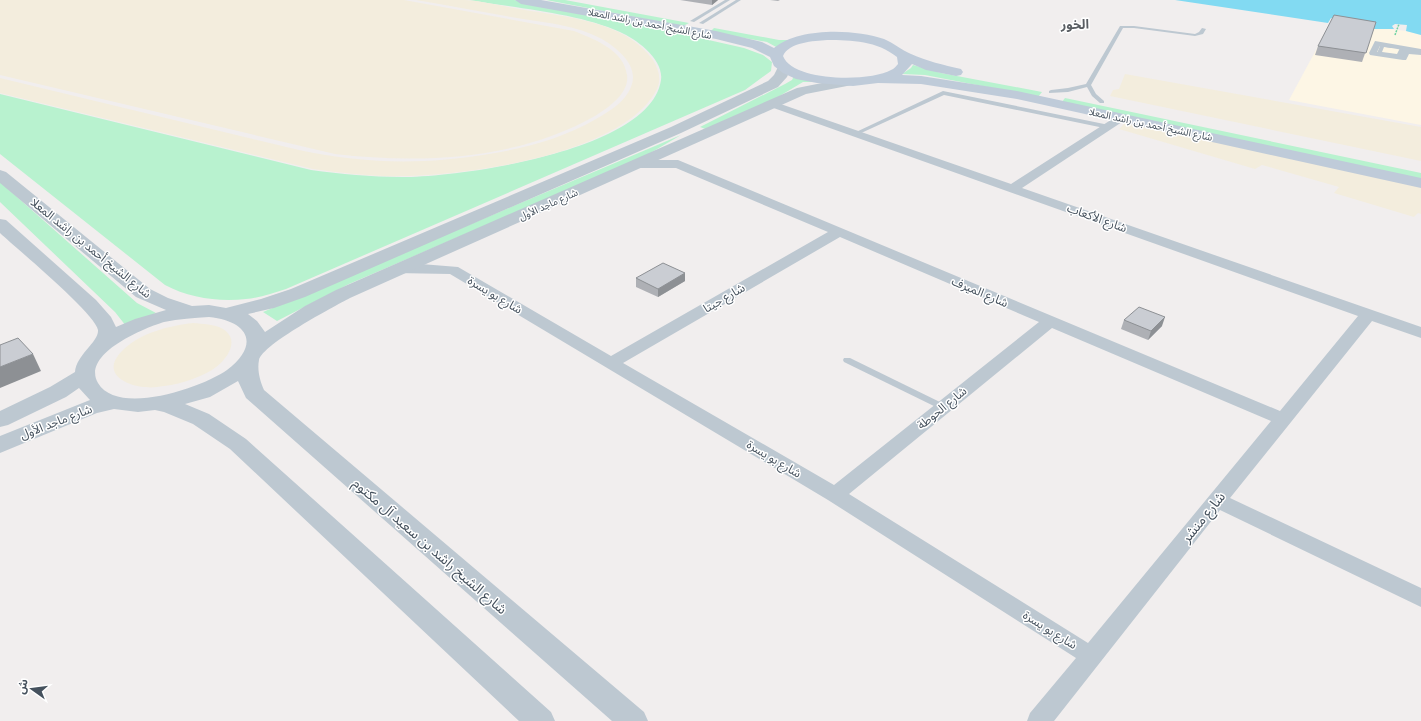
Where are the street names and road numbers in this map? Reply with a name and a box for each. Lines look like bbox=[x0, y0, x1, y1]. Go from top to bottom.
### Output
street label: شارع الشيخ أحمد بن راشد المعلا bbox=[587, 5, 713, 43]
street label: شارع الشيخ أحمد بن راشد المعلا bbox=[1088, 105, 1214, 145]
street label: شارع ماجد الأول bbox=[517, 186, 580, 224]
street label: شارع الشيخ أحمد بن راشد المعلا bbox=[27, 195, 154, 302]
street label: شارع الأكعاب bbox=[1064, 201, 1129, 237]
street label: شارع بو يسرة bbox=[464, 273, 525, 318]
street label: شارع الميرف bbox=[949, 274, 1010, 312]
street label: شارع جيتا bbox=[701, 280, 748, 317]
street label: شارع الحوطة bbox=[914, 384, 971, 434]
street label: شارع ماجد الأول bbox=[18, 402, 95, 444]
street label: شارع بو يسرة bbox=[743, 437, 804, 482]
street label: شارع الشيخ راشد بن سعيد آل مكتوم bbox=[348, 475, 510, 620]
street label: شارع منشر bbox=[1177, 489, 1231, 548]
street label: شارع بو يسرة bbox=[1019, 608, 1080, 654]

